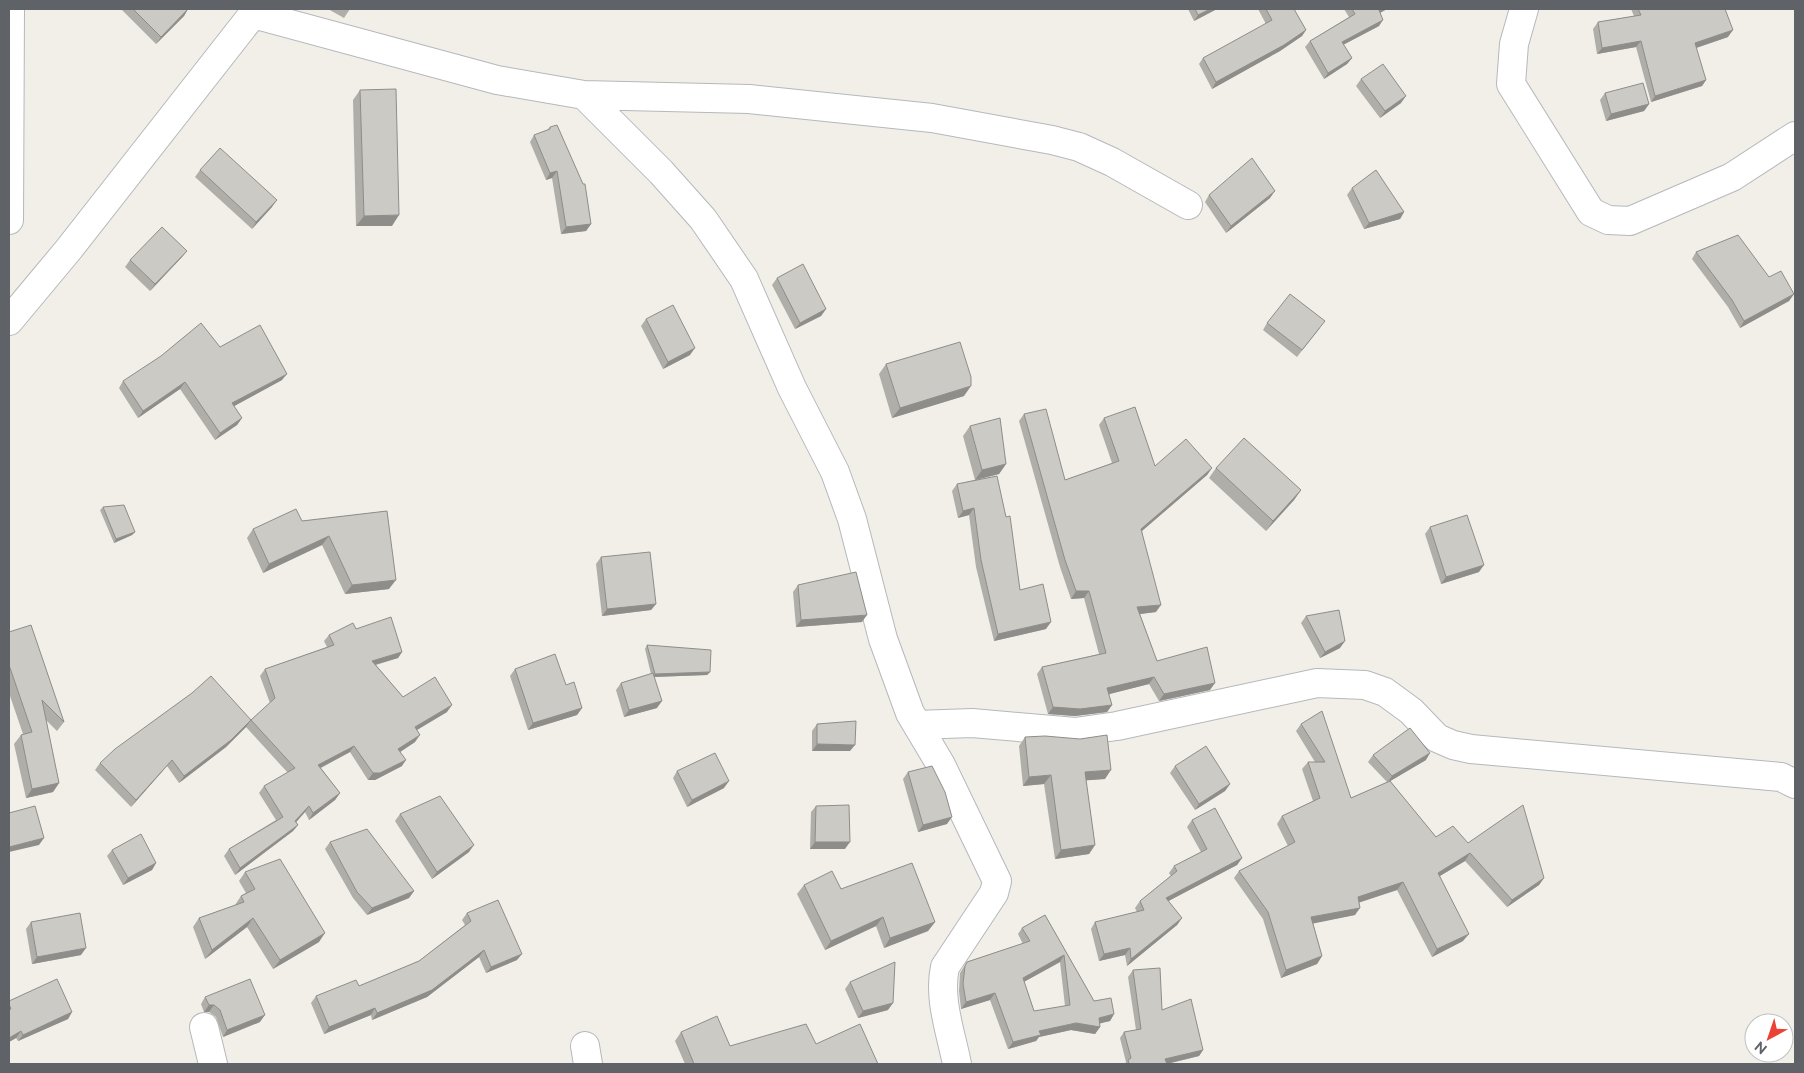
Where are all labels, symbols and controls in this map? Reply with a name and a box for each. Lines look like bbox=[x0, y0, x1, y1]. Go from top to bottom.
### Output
north arrow bbox=[1744, 1013, 1794, 1063]
text: N bbox=[1751, 1038, 1770, 1058]

